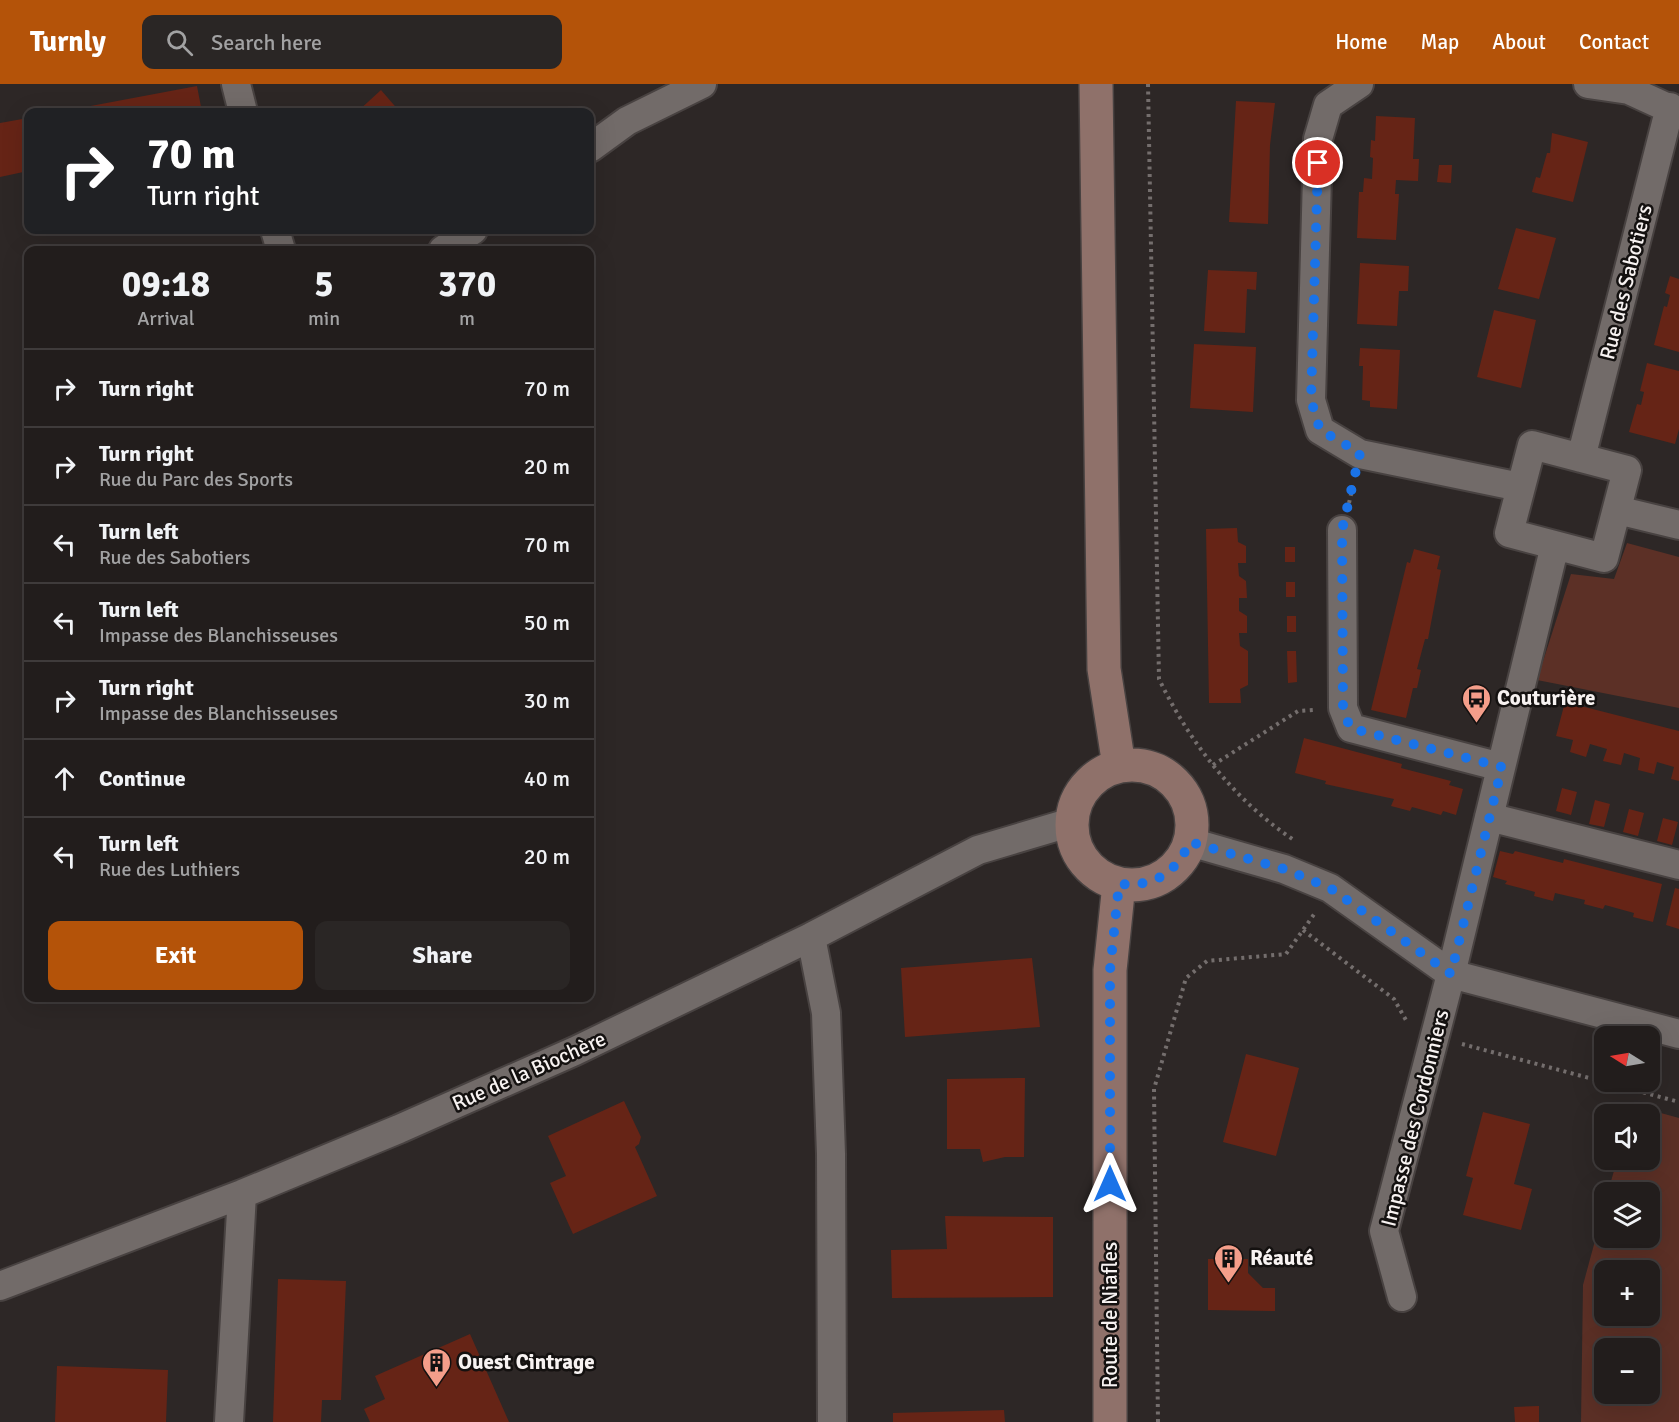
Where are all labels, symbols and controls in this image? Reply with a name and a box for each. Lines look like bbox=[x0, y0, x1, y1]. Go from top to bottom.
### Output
search box bbox=[142, 15, 562, 69]
text: Turnly bbox=[30, 25, 106, 59]
icon: search bbox=[163, 26, 196, 59]
text: Search here bbox=[211, 29, 322, 56]
text: Home bbox=[1335, 29, 1388, 55]
text: Map bbox=[1421, 29, 1459, 55]
text: About bbox=[1492, 29, 1546, 55]
text: Contact bbox=[1579, 29, 1649, 55]
text: 70 m bbox=[147, 129, 236, 180]
icon: right bbox=[48, 132, 126, 210]
pin bbox=[1292, 137, 1343, 188]
icon: arrive bbox=[1301, 146, 1334, 179]
text: Turn right bbox=[147, 180, 260, 213]
street label: Rue des Sabotiers bbox=[1594, 202, 1658, 362]
text: 09:18 bbox=[122, 262, 210, 307]
text: 5 bbox=[314, 262, 334, 307]
text: 370 bbox=[438, 262, 496, 307]
text: Arrival bbox=[137, 306, 195, 331]
text: min bbox=[308, 306, 340, 331]
text: m bbox=[459, 306, 475, 331]
icon: right bbox=[48, 372, 81, 405]
text: Turn right bbox=[99, 375, 194, 402]
text: 70 m bbox=[524, 375, 570, 402]
text: Turn right bbox=[99, 440, 194, 467]
icon: right bbox=[48, 450, 81, 483]
text: 20 m bbox=[524, 453, 570, 480]
text: Rue du Parc des Sports bbox=[99, 467, 293, 492]
text: Turn left bbox=[99, 518, 179, 545]
icon: left bbox=[48, 528, 81, 561]
text: 70 m bbox=[524, 531, 570, 558]
text: Rue des Sabotiers bbox=[99, 545, 250, 570]
text: Turn left bbox=[99, 596, 179, 623]
icon: left bbox=[48, 606, 81, 639]
text: 50 m bbox=[524, 609, 570, 636]
text: Impasse des Blanchisseuses bbox=[99, 623, 338, 648]
text: Turn right bbox=[99, 674, 194, 701]
bus stop icon: Couturière bbox=[1460, 682, 1492, 724]
icon: right bbox=[48, 684, 81, 717]
place label: Couturière bbox=[1497, 685, 1595, 711]
text: 30 m bbox=[524, 687, 570, 714]
text: Impasse des Blanchisseuses bbox=[99, 701, 338, 726]
icon: ahead bbox=[48, 762, 81, 795]
text: Continue bbox=[99, 765, 186, 792]
text: 40 m bbox=[524, 765, 570, 792]
text: Turn left bbox=[99, 830, 179, 857]
icon: left bbox=[48, 840, 81, 873]
text: 20 m bbox=[524, 843, 570, 870]
text: Rue des Luthiers bbox=[99, 857, 240, 882]
button: Exit bbox=[48, 921, 303, 990]
button: Share bbox=[315, 921, 570, 990]
street label: Impasse des Cordonniers bbox=[1375, 1007, 1455, 1229]
street label: Rue de la Biochère bbox=[448, 1025, 610, 1117]
north arrow bbox=[1594, 1026, 1660, 1092]
map controls bbox=[1594, 1026, 1660, 1404]
button: sound bbox=[1594, 1104, 1660, 1170]
position arrow bbox=[1078, 1152, 1142, 1216]
button: layers bbox=[1594, 1182, 1660, 1248]
street label: Route de Niafles bbox=[1097, 1242, 1123, 1388]
building icon: Réauté bbox=[1213, 1242, 1245, 1284]
place label: Réauté bbox=[1250, 1245, 1313, 1271]
button: + bbox=[1594, 1260, 1660, 1326]
button: − bbox=[1594, 1338, 1660, 1404]
building icon: Ouest Cintrage bbox=[421, 1346, 453, 1388]
place label: Ouest Cintrage bbox=[458, 1349, 595, 1375]

